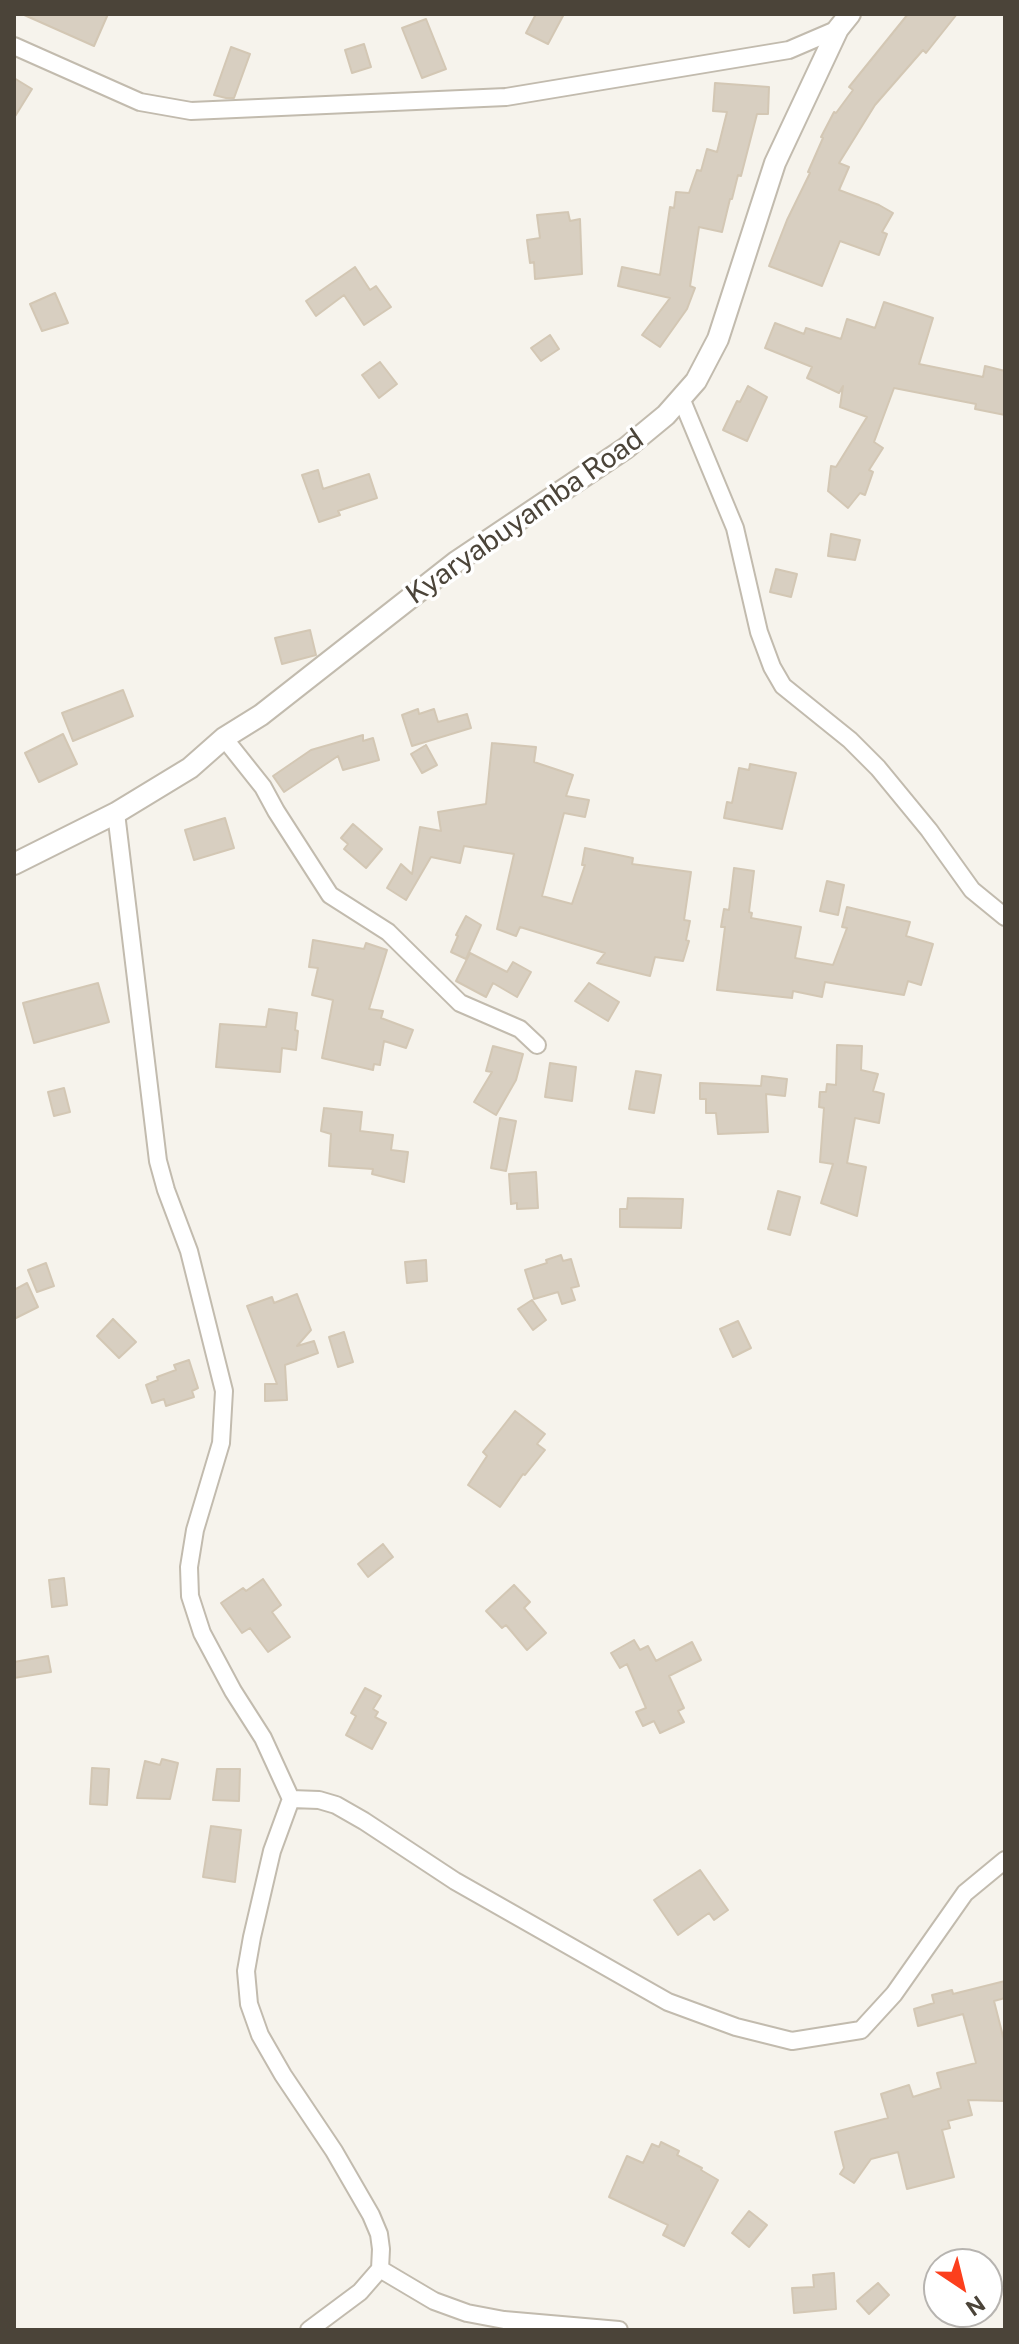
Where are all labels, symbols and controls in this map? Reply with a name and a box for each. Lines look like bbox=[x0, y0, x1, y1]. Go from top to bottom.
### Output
street label: Kyaryabuyamba Road bbox=[400, 422, 650, 612]
north arrow bbox=[923, 2248, 1003, 2328]
text: N bbox=[961, 2290, 990, 2322]

